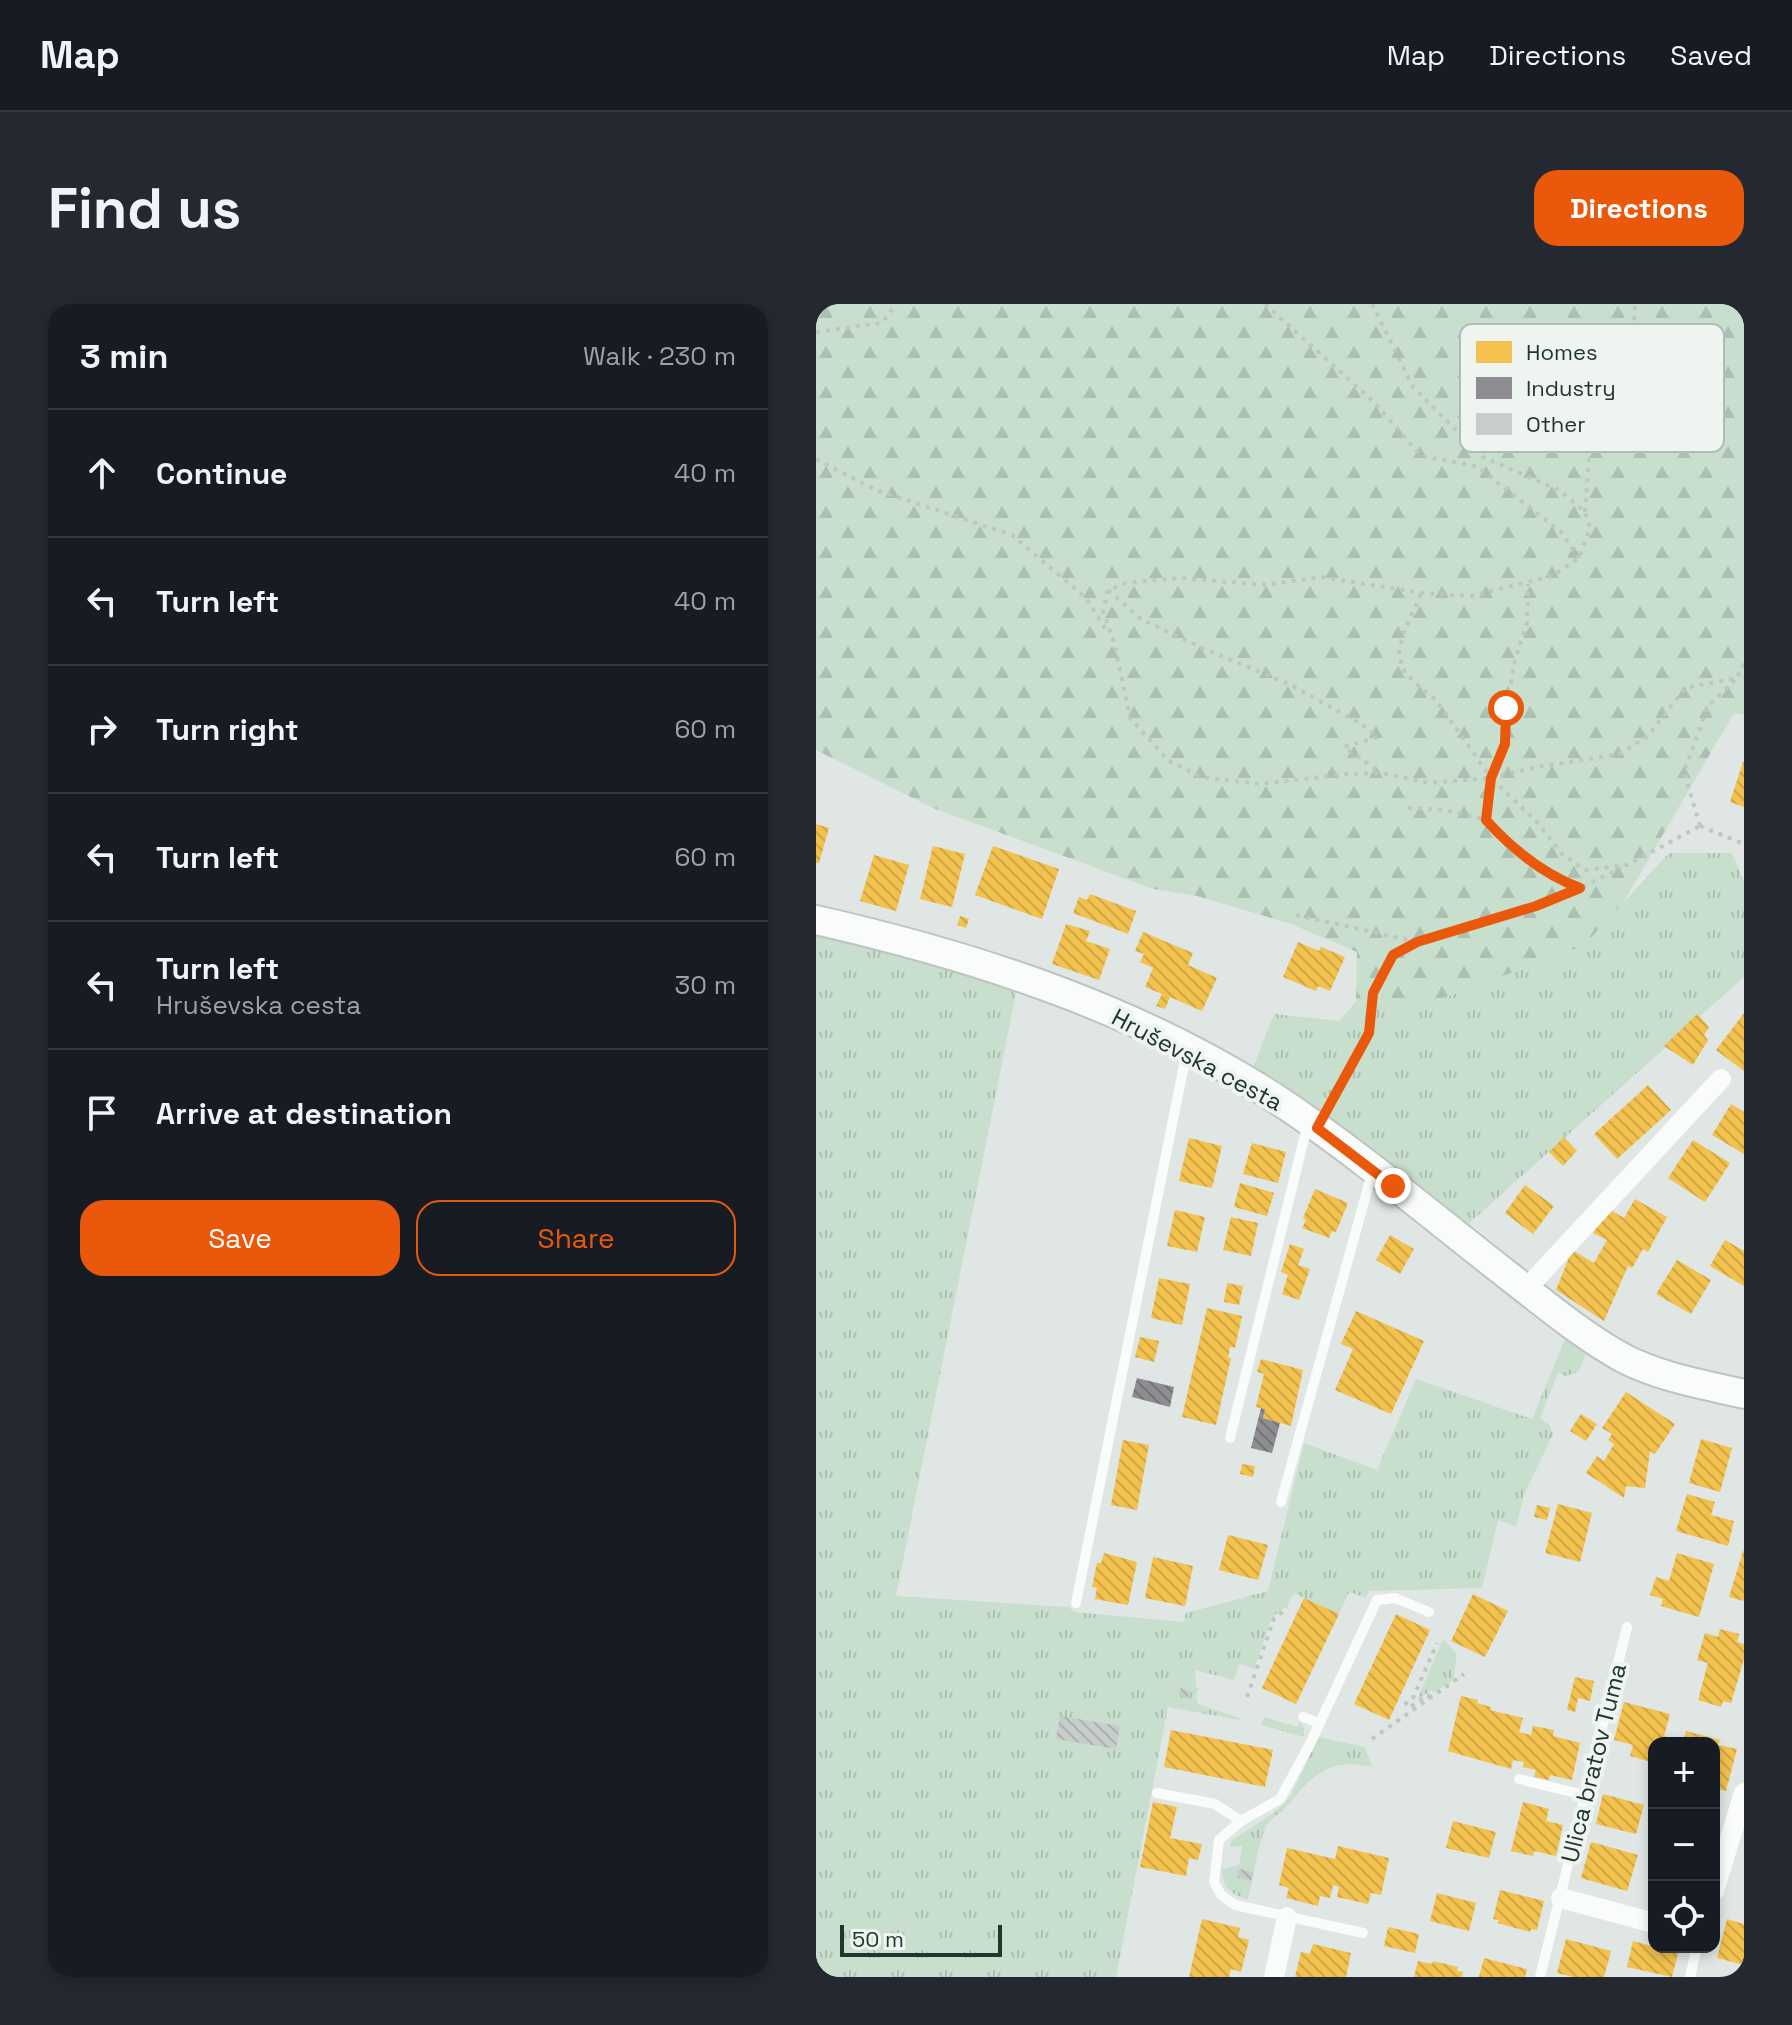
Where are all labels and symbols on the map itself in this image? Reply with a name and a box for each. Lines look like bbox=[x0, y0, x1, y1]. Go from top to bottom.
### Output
legend bbox=[1460, 324, 1724, 452]
text: Homes bbox=[1526, 338, 1598, 366]
text: Industry bbox=[1526, 374, 1616, 402]
text: Other bbox=[1526, 410, 1586, 438]
route start bbox=[1488, 690, 1524, 726]
street label: Hruševska cesta bbox=[1106, 1001, 1288, 1118]
route end bbox=[1375, 1168, 1411, 1204]
street label: Ulica bratov Tuma bbox=[1554, 1660, 1633, 1866]
scale bar bbox=[840, 1921, 1002, 1957]

